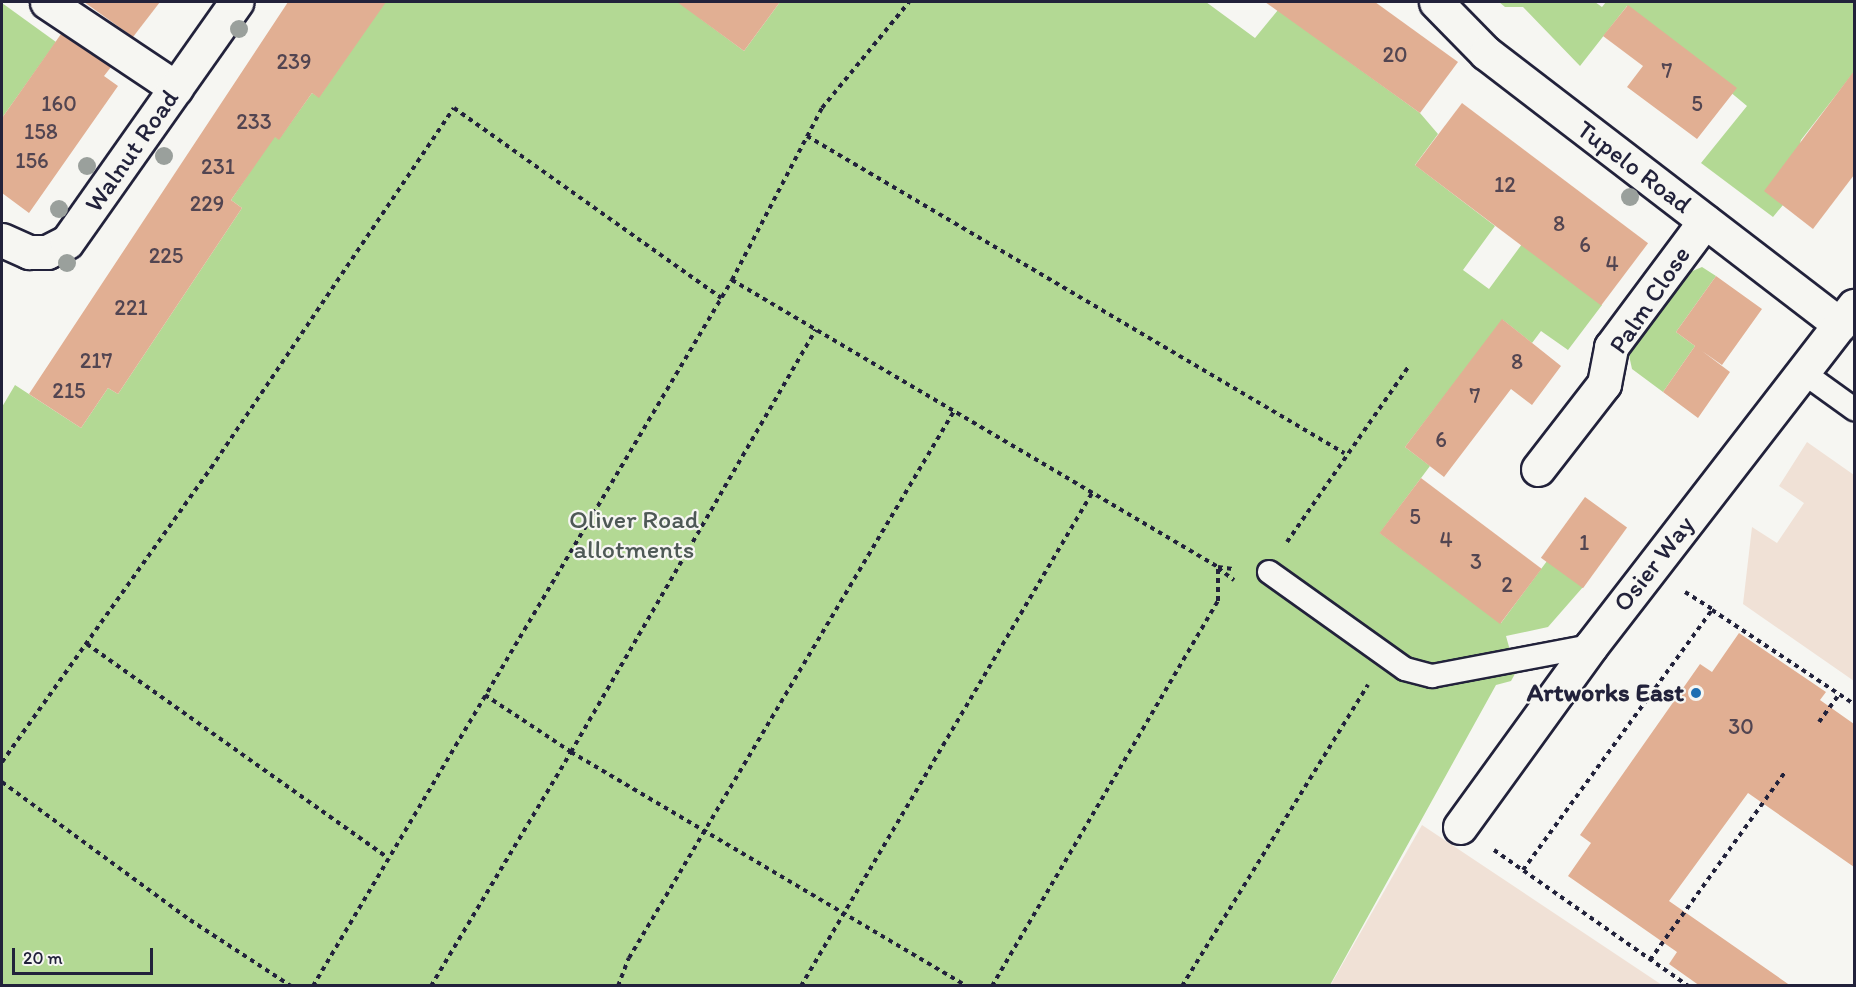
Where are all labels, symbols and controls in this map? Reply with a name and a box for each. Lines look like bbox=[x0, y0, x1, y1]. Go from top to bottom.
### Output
house number: 20 bbox=[1382, 42, 1408, 68]
house number: 239 bbox=[276, 49, 312, 75]
house number: 7 bbox=[1662, 58, 1672, 84]
street label: Walnut Road bbox=[79, 84, 185, 218]
house number: 160 bbox=[41, 91, 77, 117]
house number: 5 bbox=[1691, 91, 1703, 117]
house number: 233 bbox=[236, 109, 272, 135]
street label: Tupelo Road bbox=[1570, 114, 1698, 220]
house number: 158 bbox=[24, 119, 58, 145]
house number: 156 bbox=[15, 148, 49, 174]
house number: 231 bbox=[201, 154, 235, 180]
house number: 12 bbox=[1494, 172, 1516, 198]
house number: 229 bbox=[190, 191, 224, 217]
house number: 8 bbox=[1553, 211, 1565, 237]
house number: 6 bbox=[1579, 232, 1591, 258]
street label: Palm Close bbox=[1603, 240, 1697, 360]
house number: 225 bbox=[149, 243, 183, 269]
house number: 4 bbox=[1605, 251, 1619, 277]
house number: 221 bbox=[114, 295, 148, 321]
house number: 217 bbox=[80, 348, 112, 374]
house number: 8 bbox=[1511, 349, 1523, 375]
house number: 215 bbox=[52, 378, 86, 404]
house number: 7 bbox=[1470, 383, 1480, 409]
house number: 6 bbox=[1435, 427, 1447, 453]
park label: Oliver Road allotments bbox=[569, 504, 699, 566]
house number: 5 bbox=[1409, 504, 1421, 530]
street label: Osier Way bbox=[1607, 510, 1701, 618]
house number: 4 bbox=[1439, 527, 1453, 553]
house number: 1 bbox=[1579, 530, 1589, 556]
house number: 3 bbox=[1470, 549, 1482, 575]
house number: 2 bbox=[1501, 572, 1513, 598]
place label: Artworks East bbox=[1526, 677, 1684, 709]
marker: Artworks East bbox=[1689, 686, 1703, 700]
house number: 30 bbox=[1728, 714, 1754, 740]
scale bar bbox=[15, 936, 156, 974]
text: 20 m bbox=[23, 947, 63, 969]

